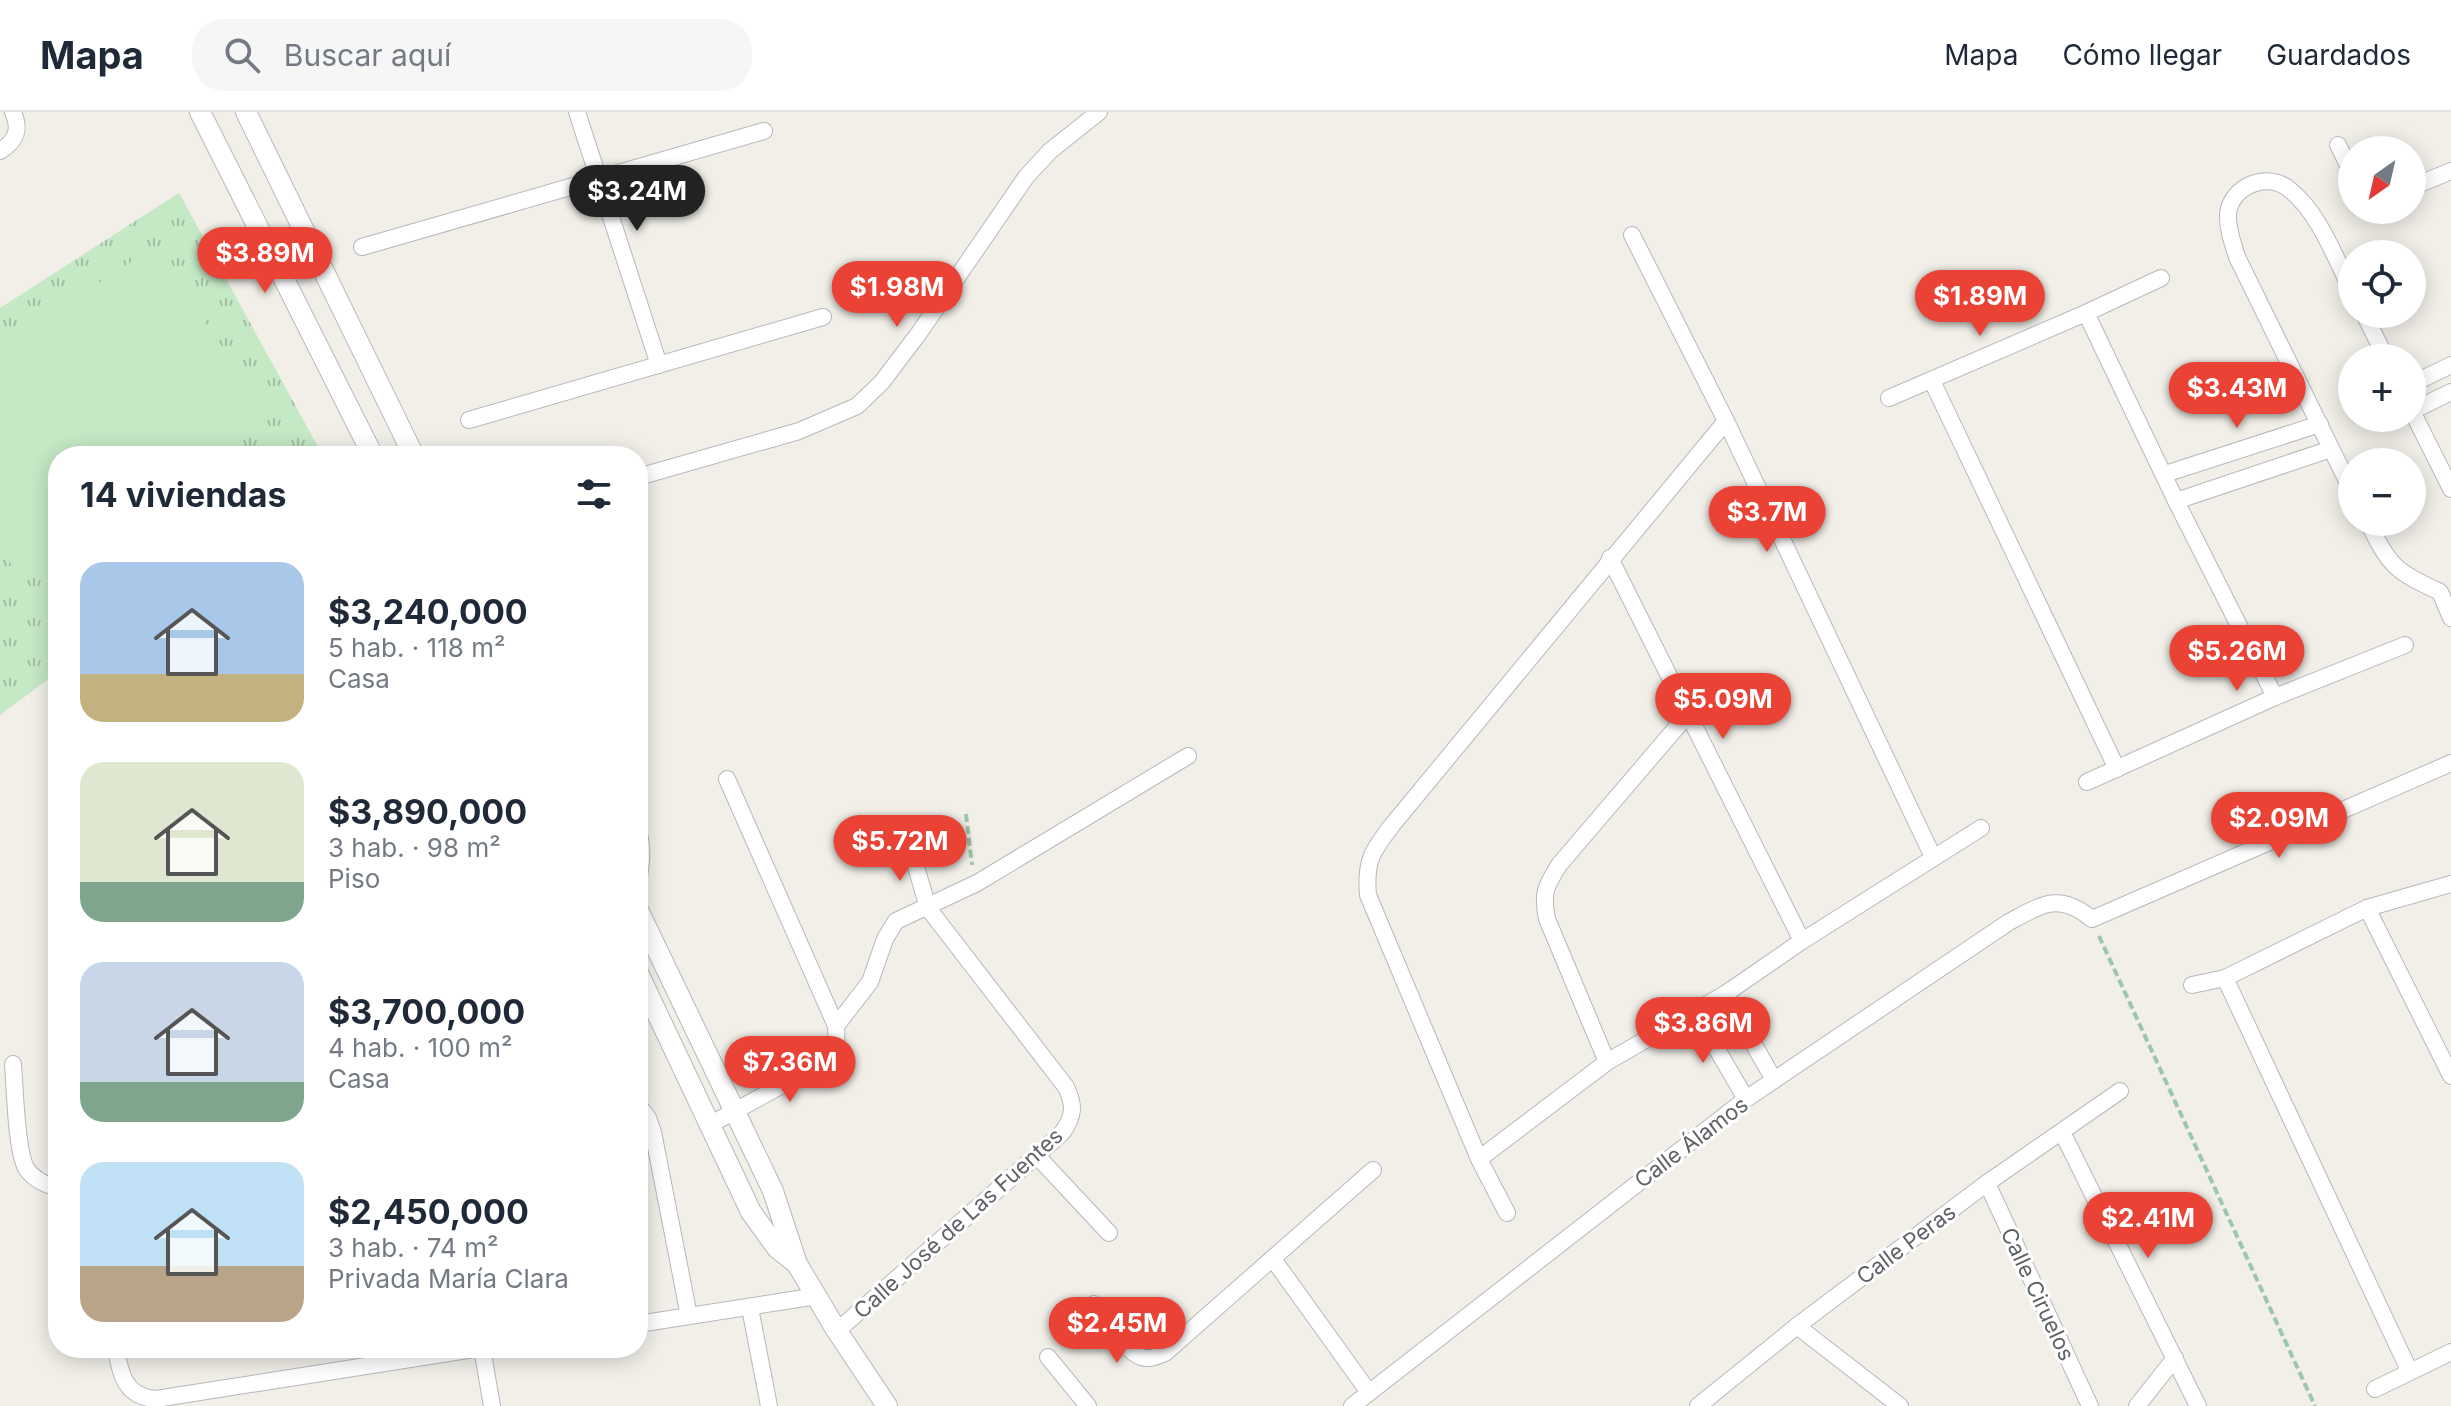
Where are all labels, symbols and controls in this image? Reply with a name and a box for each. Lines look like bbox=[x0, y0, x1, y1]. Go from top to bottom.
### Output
search box bbox=[192, 19, 752, 91]
text: Mapa bbox=[40, 32, 144, 78]
icon: search bbox=[220, 33, 264, 77]
text: Buscar aquí bbox=[284, 37, 451, 73]
text: Mapa bbox=[1944, 38, 2018, 72]
text: Cómo llegar bbox=[2062, 38, 2222, 72]
text: Guardados bbox=[2266, 38, 2411, 72]
north arrow bbox=[2338, 136, 2426, 224]
map controls bbox=[2338, 136, 2426, 536]
pin: $3.24M bbox=[572, 165, 702, 233]
text: $3.24M bbox=[587, 175, 687, 206]
pin: $3.89M bbox=[200, 227, 330, 295]
text: $3.89M bbox=[215, 237, 315, 268]
button: locate bbox=[2338, 240, 2426, 328]
pin: $1.98M bbox=[832, 261, 962, 329]
pin: $1.89M bbox=[1915, 270, 2045, 338]
text: $1.98M bbox=[850, 271, 944, 302]
text: $1.89M bbox=[1933, 280, 2027, 311]
button: + bbox=[2338, 344, 2426, 432]
pin: $3.43M bbox=[2172, 362, 2302, 430]
text: $3.43M bbox=[2187, 372, 2287, 403]
button: − bbox=[2338, 448, 2426, 536]
icon: filters bbox=[572, 472, 616, 516]
text: 14 viviendas bbox=[80, 474, 287, 515]
pin: $3.7M bbox=[1711, 486, 1823, 554]
text: $3.7M bbox=[1727, 496, 1807, 527]
text: $3,240,000 bbox=[328, 591, 528, 632]
icon: home bbox=[144, 594, 240, 690]
pin: $5.26M bbox=[2172, 625, 2302, 693]
text: 5 hab. · 118 m² bbox=[328, 632, 505, 663]
text: $5.26M bbox=[2187, 635, 2287, 666]
text: Casa bbox=[328, 663, 390, 694]
pin: $5.09M bbox=[1658, 673, 1788, 741]
text: $5.09M bbox=[1673, 683, 1773, 714]
text: $3,890,000 bbox=[328, 791, 527, 832]
pin: $2.09M bbox=[2214, 792, 2344, 860]
icon: home bbox=[144, 794, 240, 890]
text: $2.09M bbox=[2229, 802, 2329, 833]
pin: $5.72M bbox=[835, 815, 965, 883]
text: $5.72M bbox=[852, 825, 948, 856]
text: 3 hab. · 98 m² bbox=[328, 832, 501, 863]
text: Piso bbox=[328, 863, 380, 894]
text: $3,700,000 bbox=[328, 991, 525, 1032]
icon: home bbox=[144, 994, 240, 1090]
pin: $3.86M bbox=[1638, 997, 1768, 1065]
text: $3.86M bbox=[1653, 1007, 1753, 1038]
text: 4 hab. · 100 m² bbox=[328, 1032, 513, 1063]
pin: $7.36M bbox=[725, 1036, 855, 1104]
text: $7.36M bbox=[743, 1046, 837, 1077]
text: Casa bbox=[328, 1063, 390, 1094]
street label: Calle Álamos bbox=[1629, 1091, 1753, 1193]
street label: Calle José de Las Fuentes bbox=[848, 1122, 1068, 1324]
text: $2,450,000 bbox=[328, 1191, 529, 1232]
pin: $2.41M bbox=[2083, 1192, 2213, 1260]
icon: home bbox=[144, 1194, 240, 1290]
street label: Calle Peras bbox=[1851, 1198, 1961, 1290]
text: $2.41M bbox=[2101, 1202, 2195, 1233]
street label: Calle Ciruelos bbox=[1996, 1223, 2080, 1365]
text: 3 hab. · 74 m² bbox=[328, 1232, 498, 1263]
text: Privada María Clara bbox=[328, 1263, 569, 1294]
pin: $2.45M bbox=[1052, 1297, 1182, 1365]
text: $2.45M bbox=[1067, 1307, 1167, 1338]

